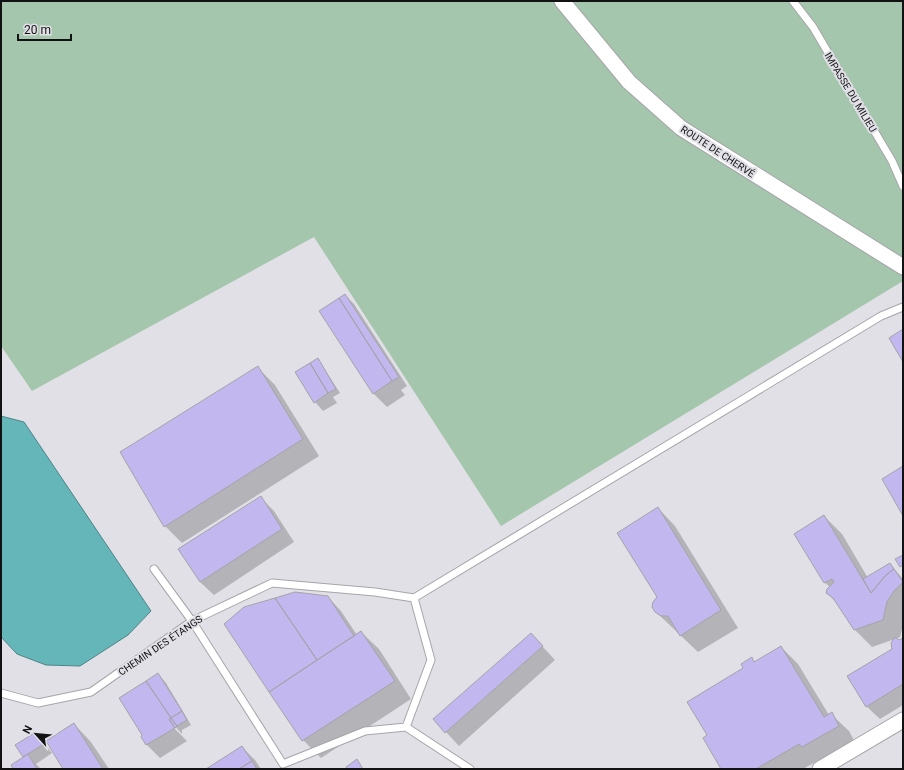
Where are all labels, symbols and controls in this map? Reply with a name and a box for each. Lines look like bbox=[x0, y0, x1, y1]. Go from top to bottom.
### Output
scale bar bbox=[18, 16, 71, 42]
text: 20 m bbox=[24, 23, 51, 37]
street label: IMPASSE DU MILIEU bbox=[822, 50, 879, 134]
street label: ROUTE DE CHERVÉ bbox=[679, 123, 758, 180]
street label: CHEMIN DES ÉTANGS bbox=[116, 612, 204, 678]
north arrow bbox=[16, 714, 56, 754]
text: N bbox=[20, 723, 35, 736]

